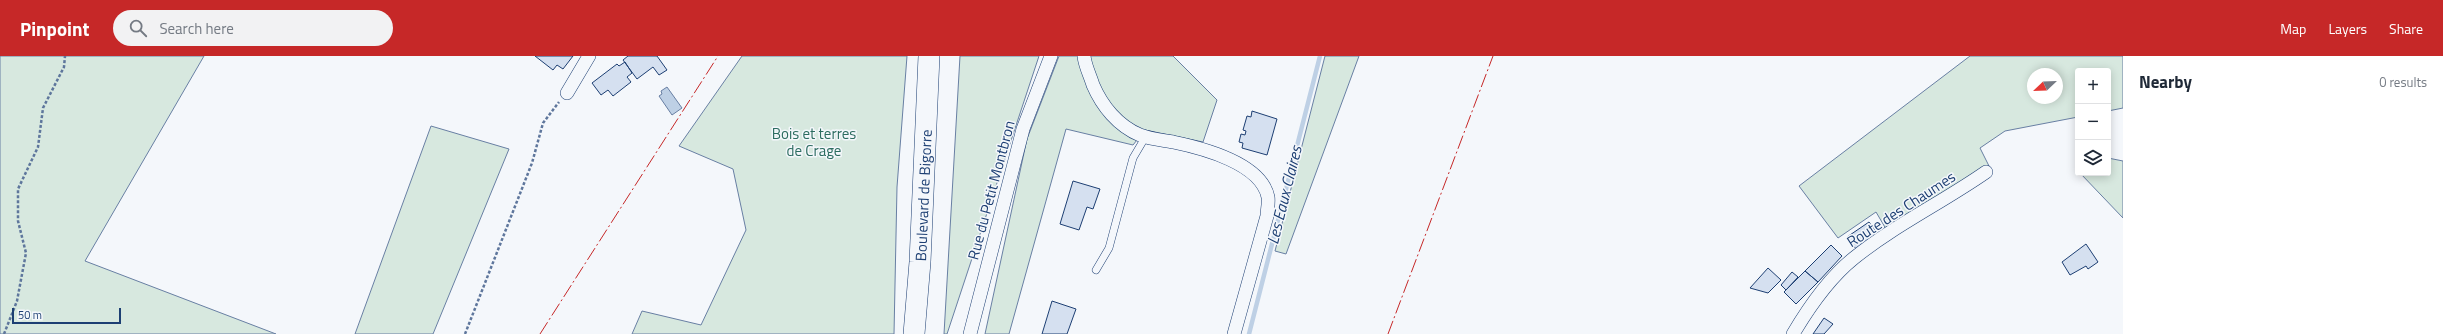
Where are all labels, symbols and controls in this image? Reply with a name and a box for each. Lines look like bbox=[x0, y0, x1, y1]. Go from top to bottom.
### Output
search box bbox=[113, 10, 393, 46]
text: Pinpoint bbox=[20, 14, 89, 43]
icon: search bbox=[127, 17, 149, 39]
text: Search here bbox=[159, 17, 234, 40]
text: Map bbox=[2280, 18, 2306, 39]
text: Layers bbox=[2328, 18, 2367, 39]
text: Share bbox=[2389, 18, 2423, 39]
north arrow bbox=[2027, 68, 2063, 104]
map controls bbox=[2075, 68, 2111, 176]
button: + bbox=[2075, 68, 2111, 104]
text: Nearby bbox=[2139, 69, 2192, 95]
text: 0 results bbox=[2379, 72, 2427, 92]
button: − bbox=[2075, 104, 2111, 140]
street label: Rue du Petit Montbron bbox=[961, 118, 1021, 262]
park label: Bois et terres de Crage bbox=[772, 122, 856, 162]
street label: Boulevard de Bigorre bbox=[909, 129, 937, 262]
button: layers bbox=[2075, 140, 2111, 176]
water label: Les Eaux Claires bbox=[1260, 142, 1308, 247]
street label: Route des Chaumes bbox=[1842, 165, 1960, 253]
scale bar bbox=[12, 306, 121, 325]
text: 50 m bbox=[18, 307, 42, 323]

